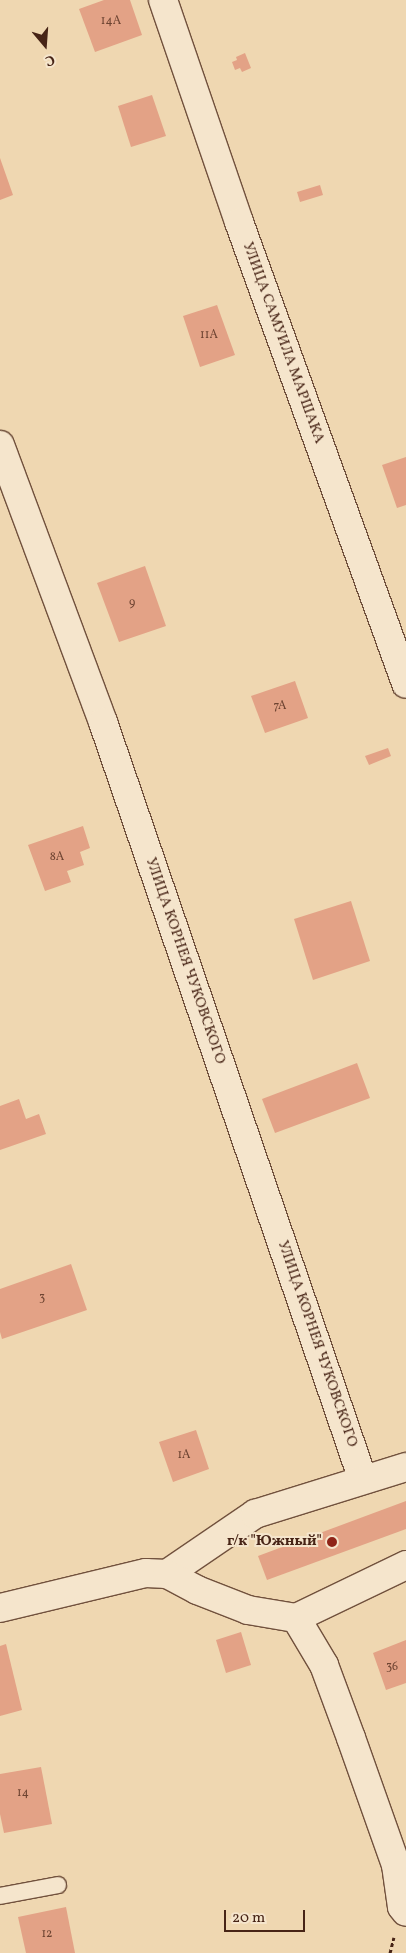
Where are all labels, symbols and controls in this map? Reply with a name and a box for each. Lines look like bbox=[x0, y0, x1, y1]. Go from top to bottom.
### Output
house number: 14А bbox=[101, 15, 121, 29]
north arrow bbox=[20, 20, 70, 70]
text: С bbox=[43, 49, 57, 70]
street label: УЛИЦА САМУИЛА МАРШАКА bbox=[238, 240, 328, 446]
house number: 11А bbox=[200, 329, 218, 343]
house number: 9 bbox=[129, 597, 135, 611]
house number: 7А bbox=[273, 700, 287, 714]
house number: 8А bbox=[50, 851, 64, 865]
street label: УЛИЦА КОРНЕЯ ЧУКОВСКОГО bbox=[141, 855, 229, 1067]
street label: УЛИЦА КОРНЕЯ ЧУКОВСКОГО bbox=[273, 1238, 361, 1450]
house number: 3 bbox=[39, 1292, 45, 1306]
house number: 1А bbox=[177, 1449, 191, 1463]
place label: г/к "Южный" bbox=[227, 1533, 322, 1551]
marker: г/к "Южный" bbox=[326, 1536, 338, 1548]
house number: 36 bbox=[386, 1661, 398, 1675]
house number: 14 bbox=[17, 1787, 29, 1801]
scale bar bbox=[226, 1900, 307, 1932]
text: 20 m bbox=[232, 1908, 265, 1929]
house number: 12 bbox=[41, 1928, 53, 1942]

